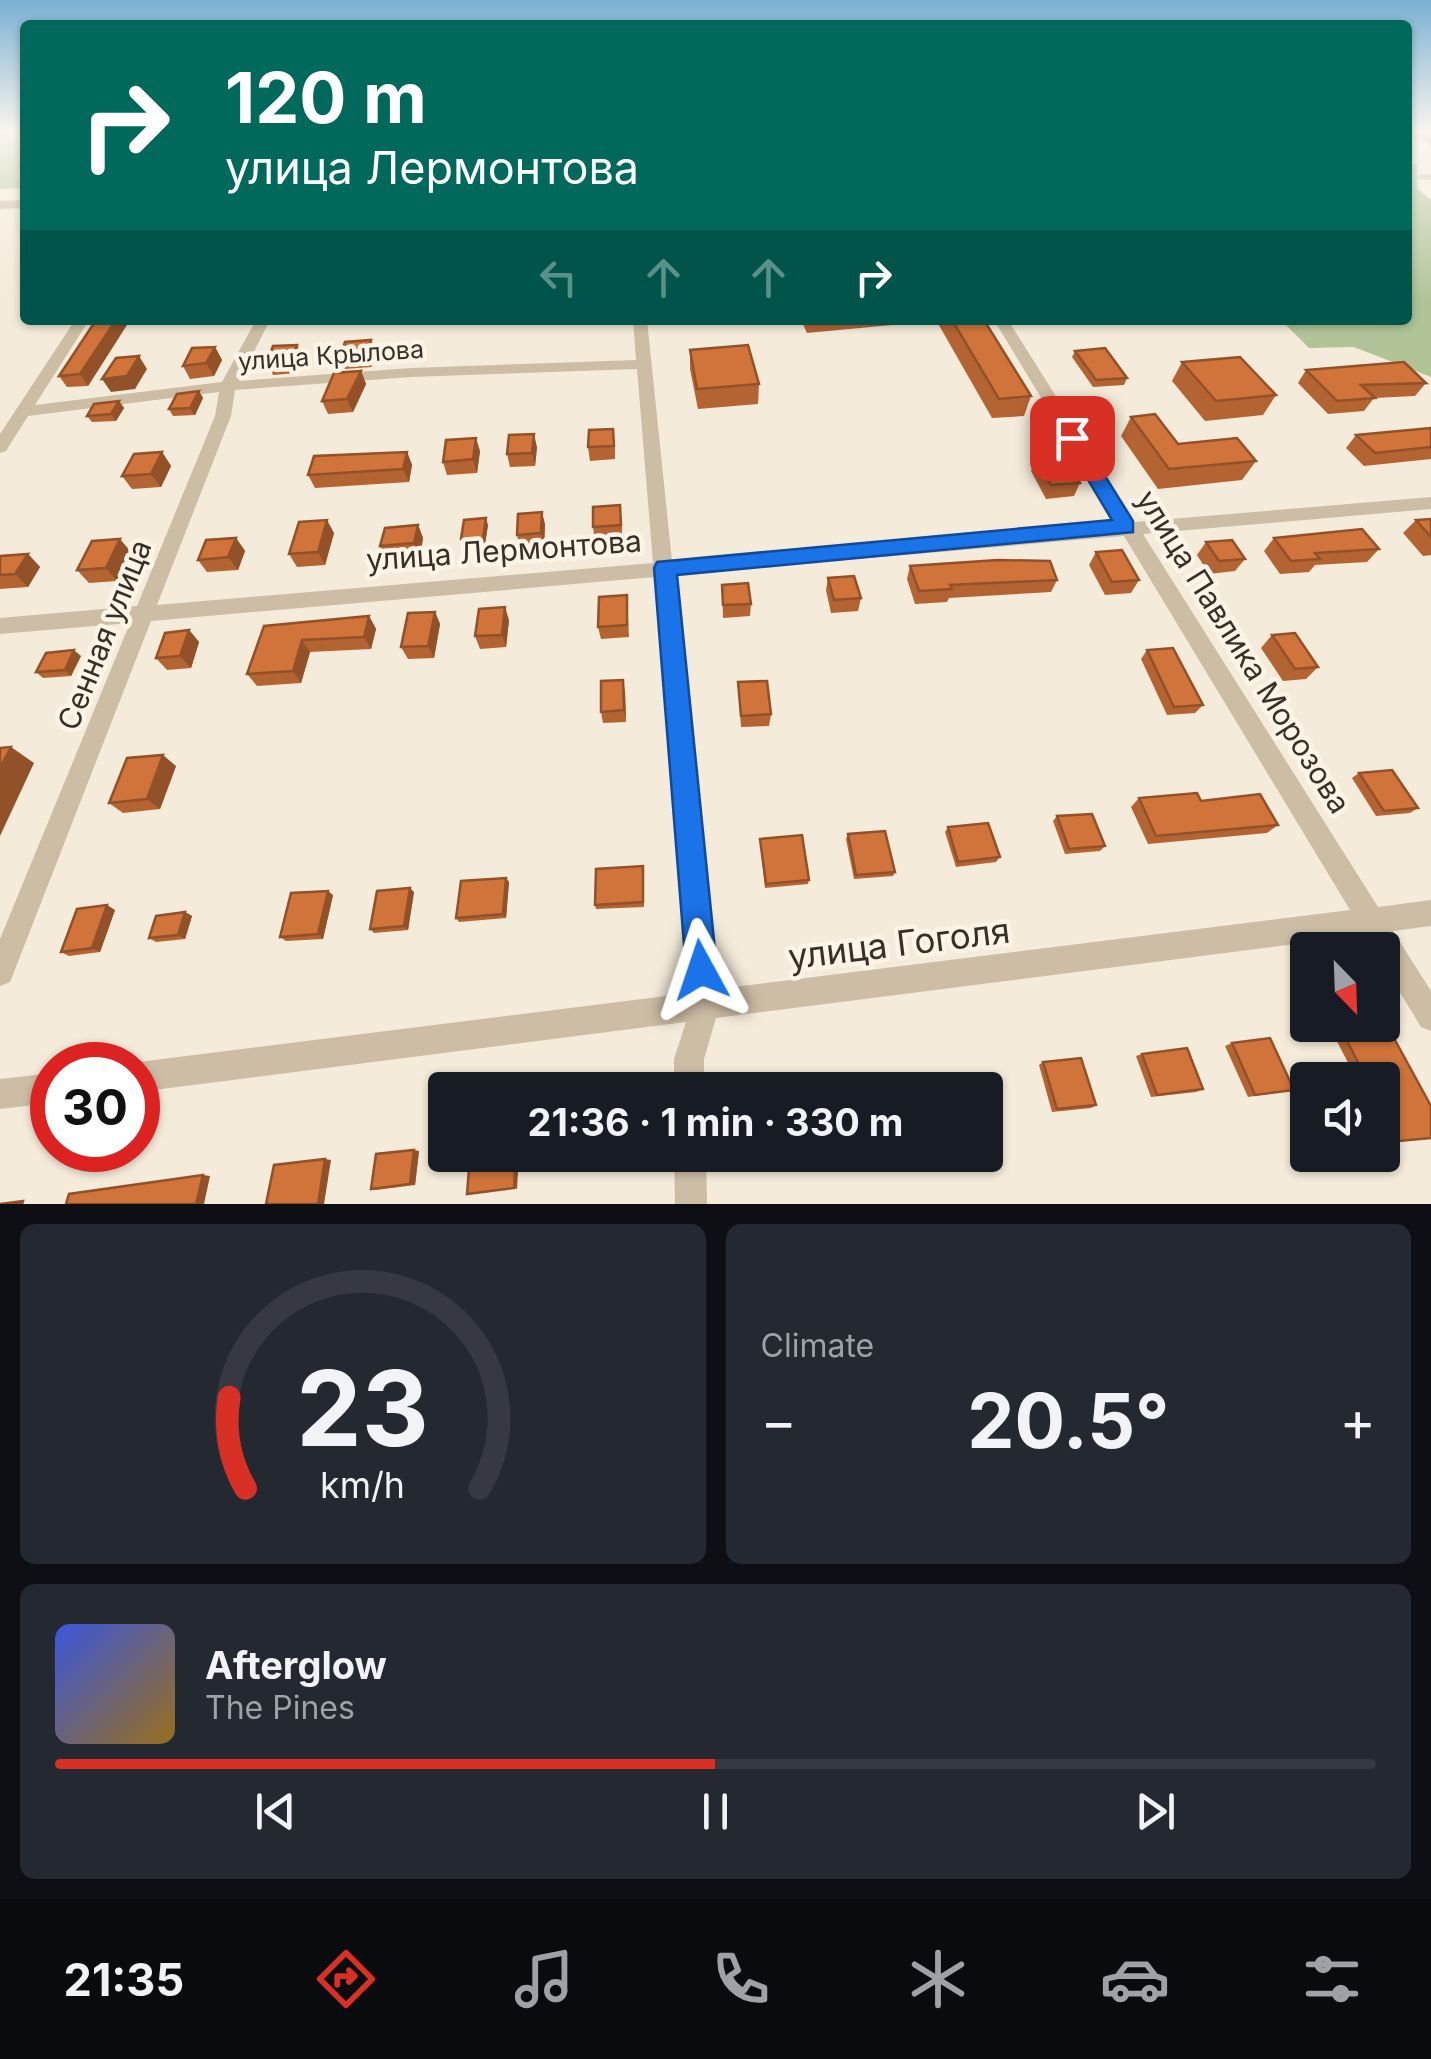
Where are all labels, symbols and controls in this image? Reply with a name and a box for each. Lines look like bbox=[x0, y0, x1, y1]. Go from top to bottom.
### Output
text: 120 m bbox=[225, 55, 427, 140]
icon: right bbox=[60, 60, 190, 190]
text: улица Лермонтова bbox=[225, 140, 639, 195]
icon: left bbox=[531, 250, 586, 305]
icon: ahead bbox=[636, 250, 691, 305]
icon: ahead bbox=[741, 250, 796, 305]
icon: right bbox=[846, 250, 901, 305]
street label: улица Крылова bbox=[237, 334, 425, 376]
pin bbox=[1030, 396, 1115, 481]
icon: arrive bbox=[1045, 411, 1100, 466]
street label: улица Павлика Морозова bbox=[1129, 483, 1358, 820]
street label: улица Лермонтова bbox=[365, 522, 643, 578]
street label: Сенная улица bbox=[50, 534, 159, 735]
street label: улица Гоголя bbox=[786, 909, 1012, 977]
position arrow bbox=[649, 918, 753, 1022]
north arrow bbox=[1290, 932, 1400, 1042]
map controls bbox=[1290, 932, 1400, 1172]
speed limit sign: 30 bbox=[30, 1042, 160, 1172]
button: sound bbox=[1290, 1062, 1400, 1172]
text: 21:36 · 1 min · 330 m bbox=[528, 1099, 903, 1145]
text: Climate bbox=[761, 1326, 874, 1365]
text: 23 bbox=[296, 1345, 429, 1471]
text: 20.5° bbox=[967, 1375, 1169, 1466]
text: − bbox=[761, 1388, 797, 1454]
text: + bbox=[1340, 1388, 1376, 1454]
text: km/h bbox=[320, 1463, 405, 1507]
text: Afterglow bbox=[205, 1642, 387, 1688]
text: The Pines bbox=[205, 1688, 355, 1727]
icon: previous bbox=[248, 1784, 303, 1839]
icon: pause bbox=[688, 1784, 743, 1839]
icon: next bbox=[1128, 1784, 1183, 1839]
icon: directions bbox=[311, 1944, 381, 2014]
icon: music bbox=[509, 1944, 579, 2014]
icon: phone bbox=[706, 1944, 776, 2014]
icon: climate bbox=[903, 1944, 973, 2014]
icon: car bbox=[1100, 1944, 1170, 2014]
icon: filters bbox=[1297, 1944, 1367, 2014]
text: 21:35 bbox=[64, 1952, 184, 2007]

